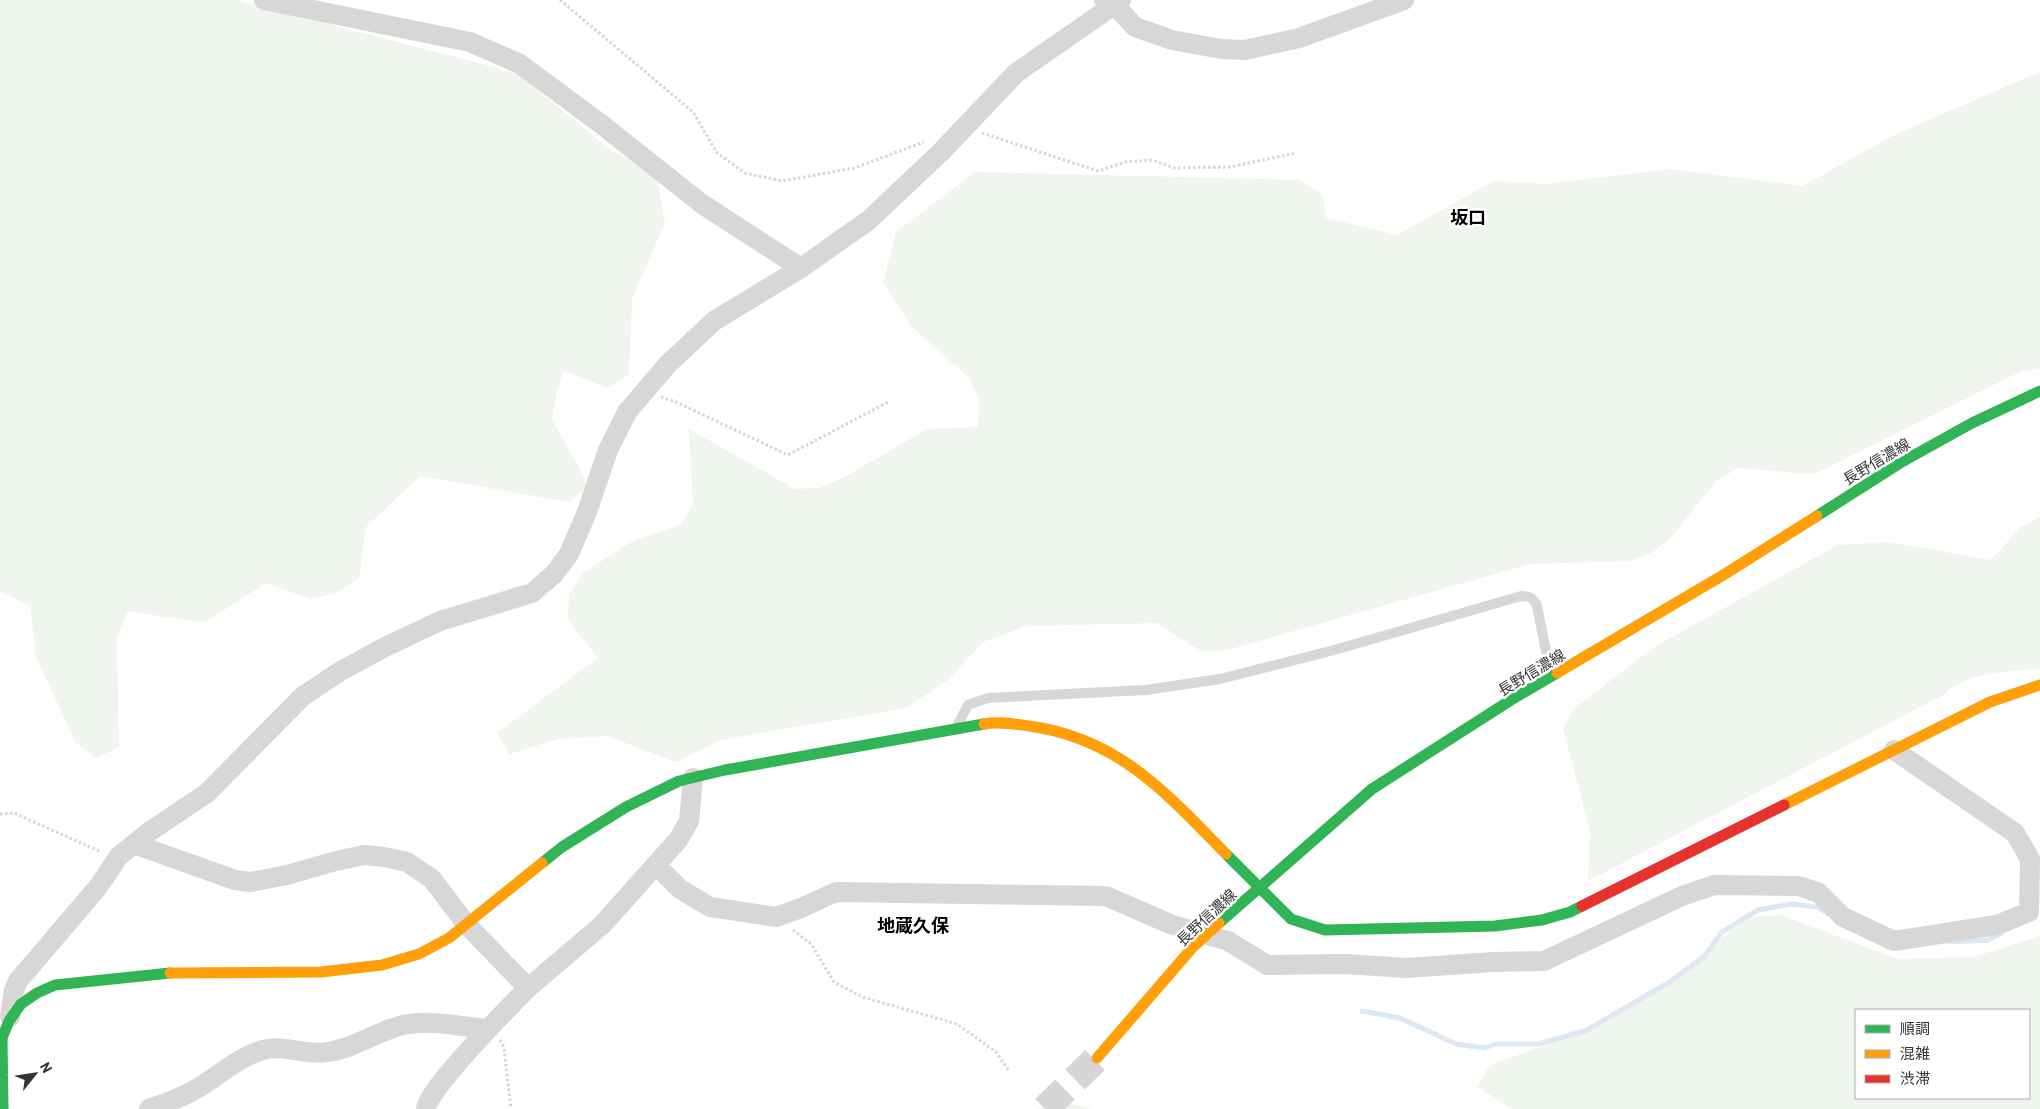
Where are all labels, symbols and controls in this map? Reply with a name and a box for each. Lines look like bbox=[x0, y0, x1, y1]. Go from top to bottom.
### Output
district label: 坂口 bbox=[1450, 206, 1486, 228]
street label: 長野信濃線 bbox=[1839, 434, 1913, 488]
street label: 長野信濃線 bbox=[1494, 645, 1568, 699]
street label: 長野信濃線 bbox=[1172, 885, 1240, 949]
district label: 地蔵久保 bbox=[877, 914, 950, 936]
legend bbox=[1855, 1009, 2030, 1099]
text: 順調 bbox=[1900, 1019, 1930, 1037]
text: 混雑 bbox=[1900, 1044, 1930, 1062]
north arrow bbox=[10, 1049, 60, 1099]
text: N bbox=[37, 1059, 56, 1076]
text: 渋滞 bbox=[1900, 1069, 1930, 1087]

